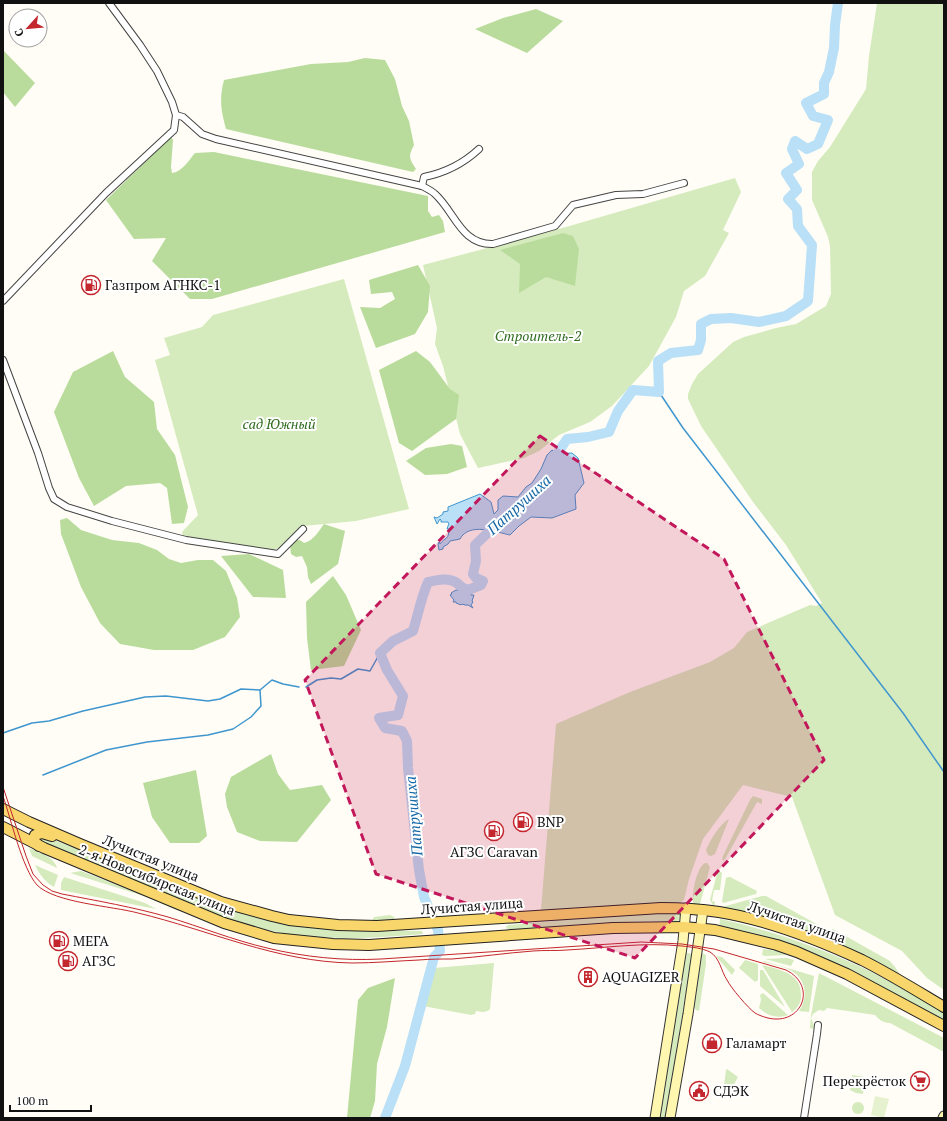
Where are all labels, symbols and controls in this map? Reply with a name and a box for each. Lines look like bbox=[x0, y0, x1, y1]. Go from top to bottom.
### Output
north arrow bbox=[8, 8, 48, 48]
text: С bbox=[11, 26, 27, 39]
fuel station icon: Газпром АГНКС-1 bbox=[80, 274, 102, 296]
place label: Газпром АГНКС-1 bbox=[105, 275, 221, 294]
park label: Строитель-2 bbox=[495, 326, 582, 345]
park label: сад Южный bbox=[243, 414, 316, 433]
water label: Патрушиха bbox=[481, 470, 555, 539]
water label: Патрушиха bbox=[400, 775, 427, 858]
fuel station icon: BNP bbox=[512, 811, 534, 833]
place label: BNP bbox=[537, 812, 564, 831]
fuel station icon: АГЗС Caravan bbox=[483, 820, 505, 842]
street label: Лучистая улица bbox=[99, 829, 202, 886]
street label: 2-я Новосибирская улица bbox=[76, 839, 238, 920]
place label: АГЗС Caravan bbox=[450, 842, 539, 861]
street label: Лучистая улица bbox=[419, 892, 524, 919]
street label: Лучистая улица bbox=[745, 896, 849, 947]
fuel station icon: МЕГА bbox=[48, 930, 70, 952]
place label: МЕГА bbox=[73, 931, 109, 950]
fuel station icon: АГЗС bbox=[57, 950, 79, 972]
place label: АГЗС bbox=[82, 951, 115, 970]
building icon: AQUAGIZER bbox=[577, 966, 599, 988]
place label: AQUAGIZER bbox=[602, 967, 680, 986]
shop icon: Галамарт bbox=[701, 1032, 723, 1054]
place label: Галамарт bbox=[726, 1033, 787, 1052]
supermarket icon: Перекрёсток bbox=[909, 1070, 931, 1092]
place label: Перекрёсток bbox=[823, 1071, 906, 1090]
public building icon: СДЭК bbox=[688, 1080, 710, 1102]
place label: СДЭК bbox=[713, 1081, 750, 1100]
scale bar bbox=[10, 1087, 91, 1113]
text: 100 m bbox=[16, 1093, 49, 1108]

